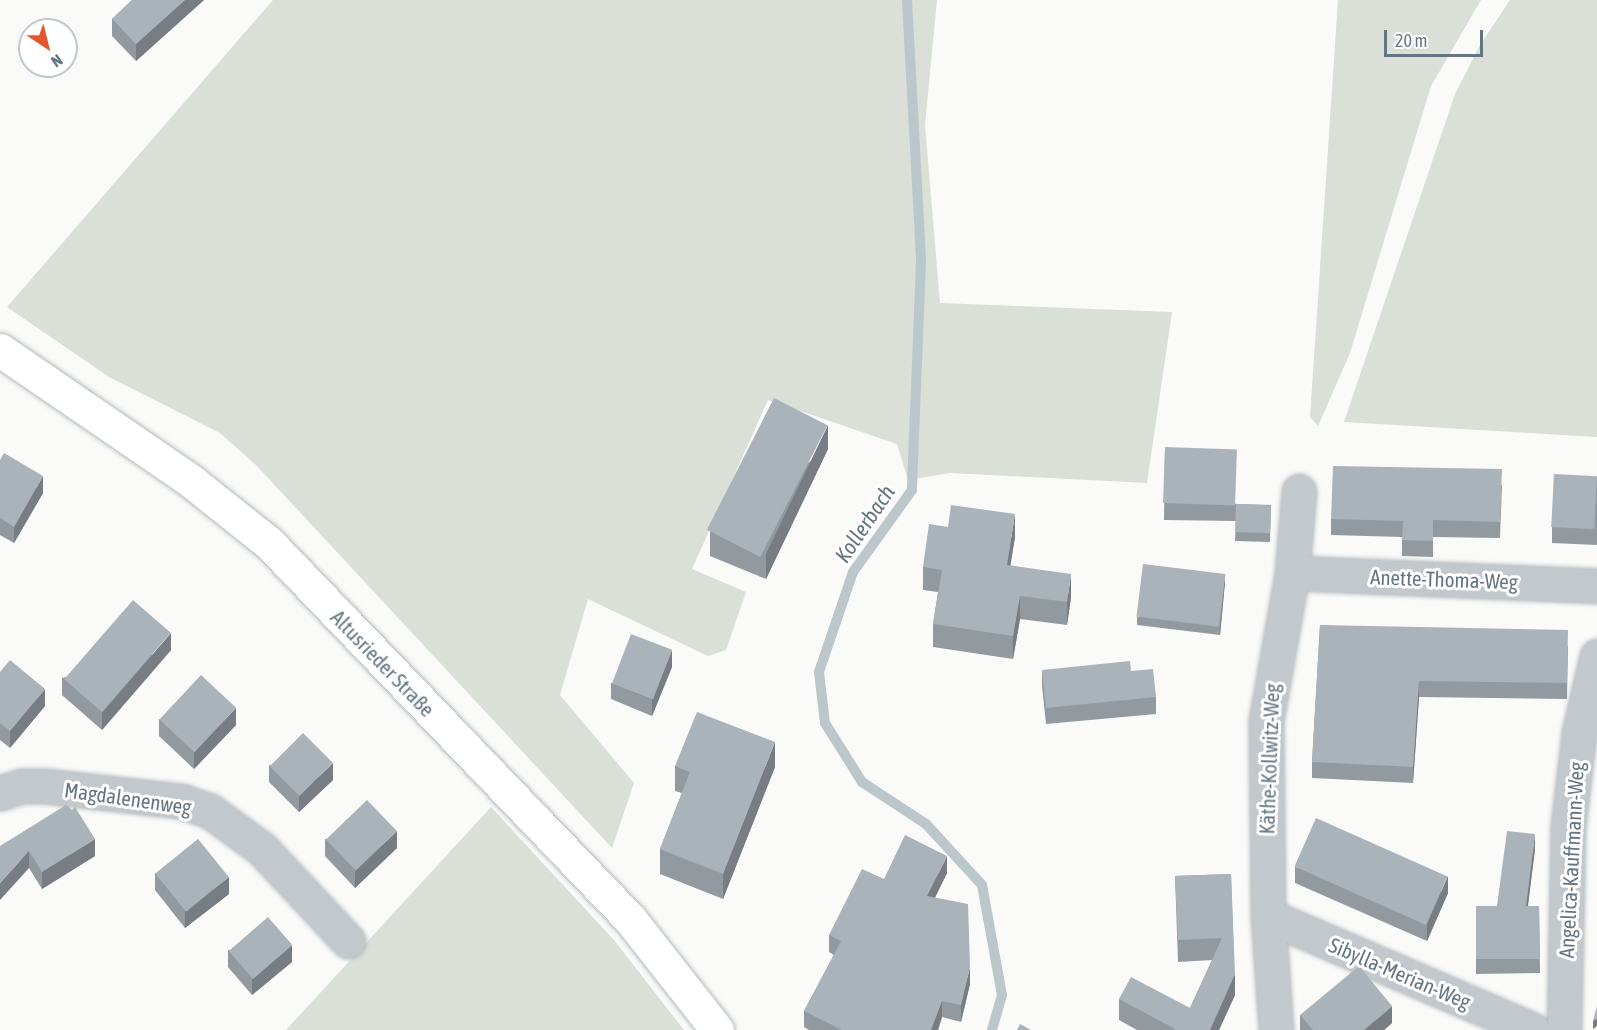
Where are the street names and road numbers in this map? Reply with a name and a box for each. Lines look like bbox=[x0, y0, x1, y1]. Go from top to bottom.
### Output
street label: Anette-Thoma-Weg bbox=[1370, 564, 1518, 594]
street label: Altusrieder Straße bbox=[326, 605, 440, 721]
street label: Käthe-Kollwitz-Weg bbox=[1254, 683, 1284, 835]
street label: Angelica-Kauffmann-Weg bbox=[1553, 761, 1589, 959]
street label: Magdalenenweg bbox=[63, 777, 193, 819]
street label: Sibylla-Merian-Weg bbox=[1325, 932, 1475, 1014]

